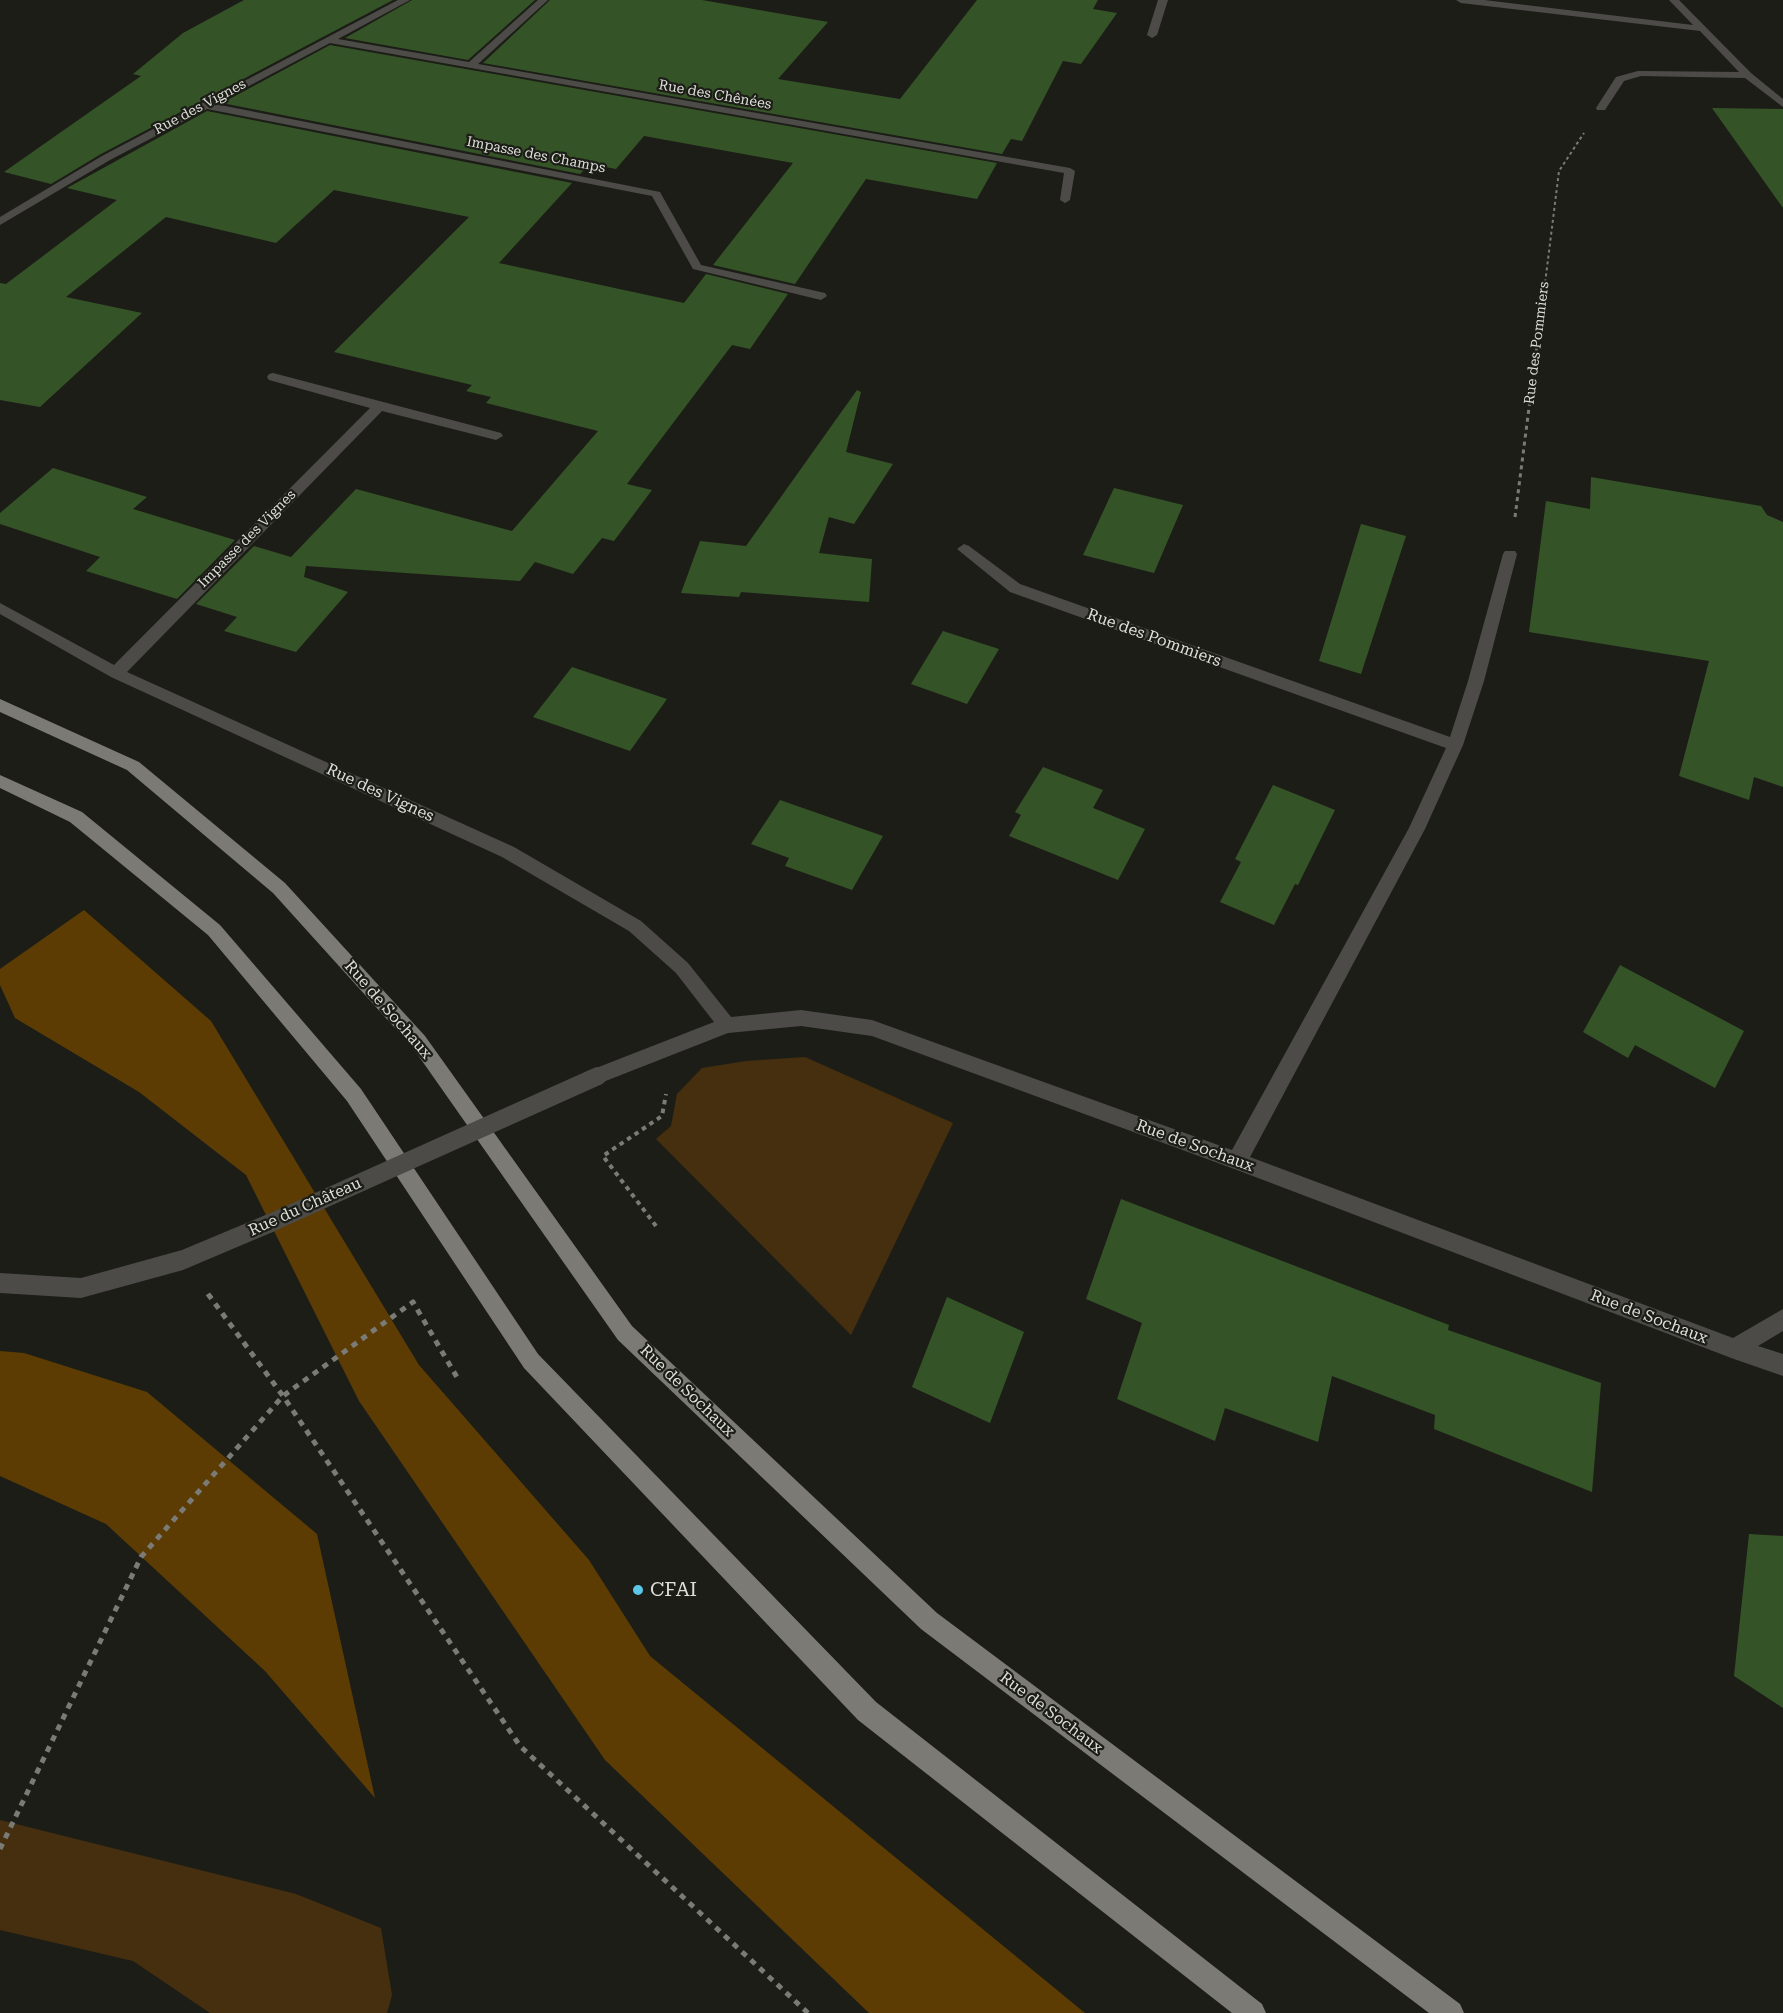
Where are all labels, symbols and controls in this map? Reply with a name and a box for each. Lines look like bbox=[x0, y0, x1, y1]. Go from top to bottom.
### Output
street label: Rue des Vignes bbox=[151, 76, 249, 138]
street label: Rue des Chênées bbox=[657, 77, 773, 113]
street label: Impasse des Champs bbox=[465, 133, 607, 177]
street label: Rue des Pommiers bbox=[1521, 281, 1553, 405]
street label: Impasse des Vignes bbox=[195, 487, 299, 591]
street label: Rue des Pommiers bbox=[1084, 605, 1224, 671]
street label: Rue des Vignes bbox=[323, 760, 437, 826]
street label: Rue de Sochaux bbox=[340, 957, 436, 1063]
street label: Rue de Sochaux bbox=[1133, 1116, 1257, 1176]
street label: Rue du Château bbox=[246, 1174, 364, 1240]
street label: Rue de Sochaux bbox=[1588, 1286, 1710, 1348]
street label: Rue de Sochaux bbox=[636, 1341, 738, 1441]
place label: CFAI bbox=[650, 1578, 697, 1602]
marker: CFAI bbox=[631, 1583, 645, 1597]
street label: Rue de Sochaux bbox=[996, 1668, 1106, 1758]

